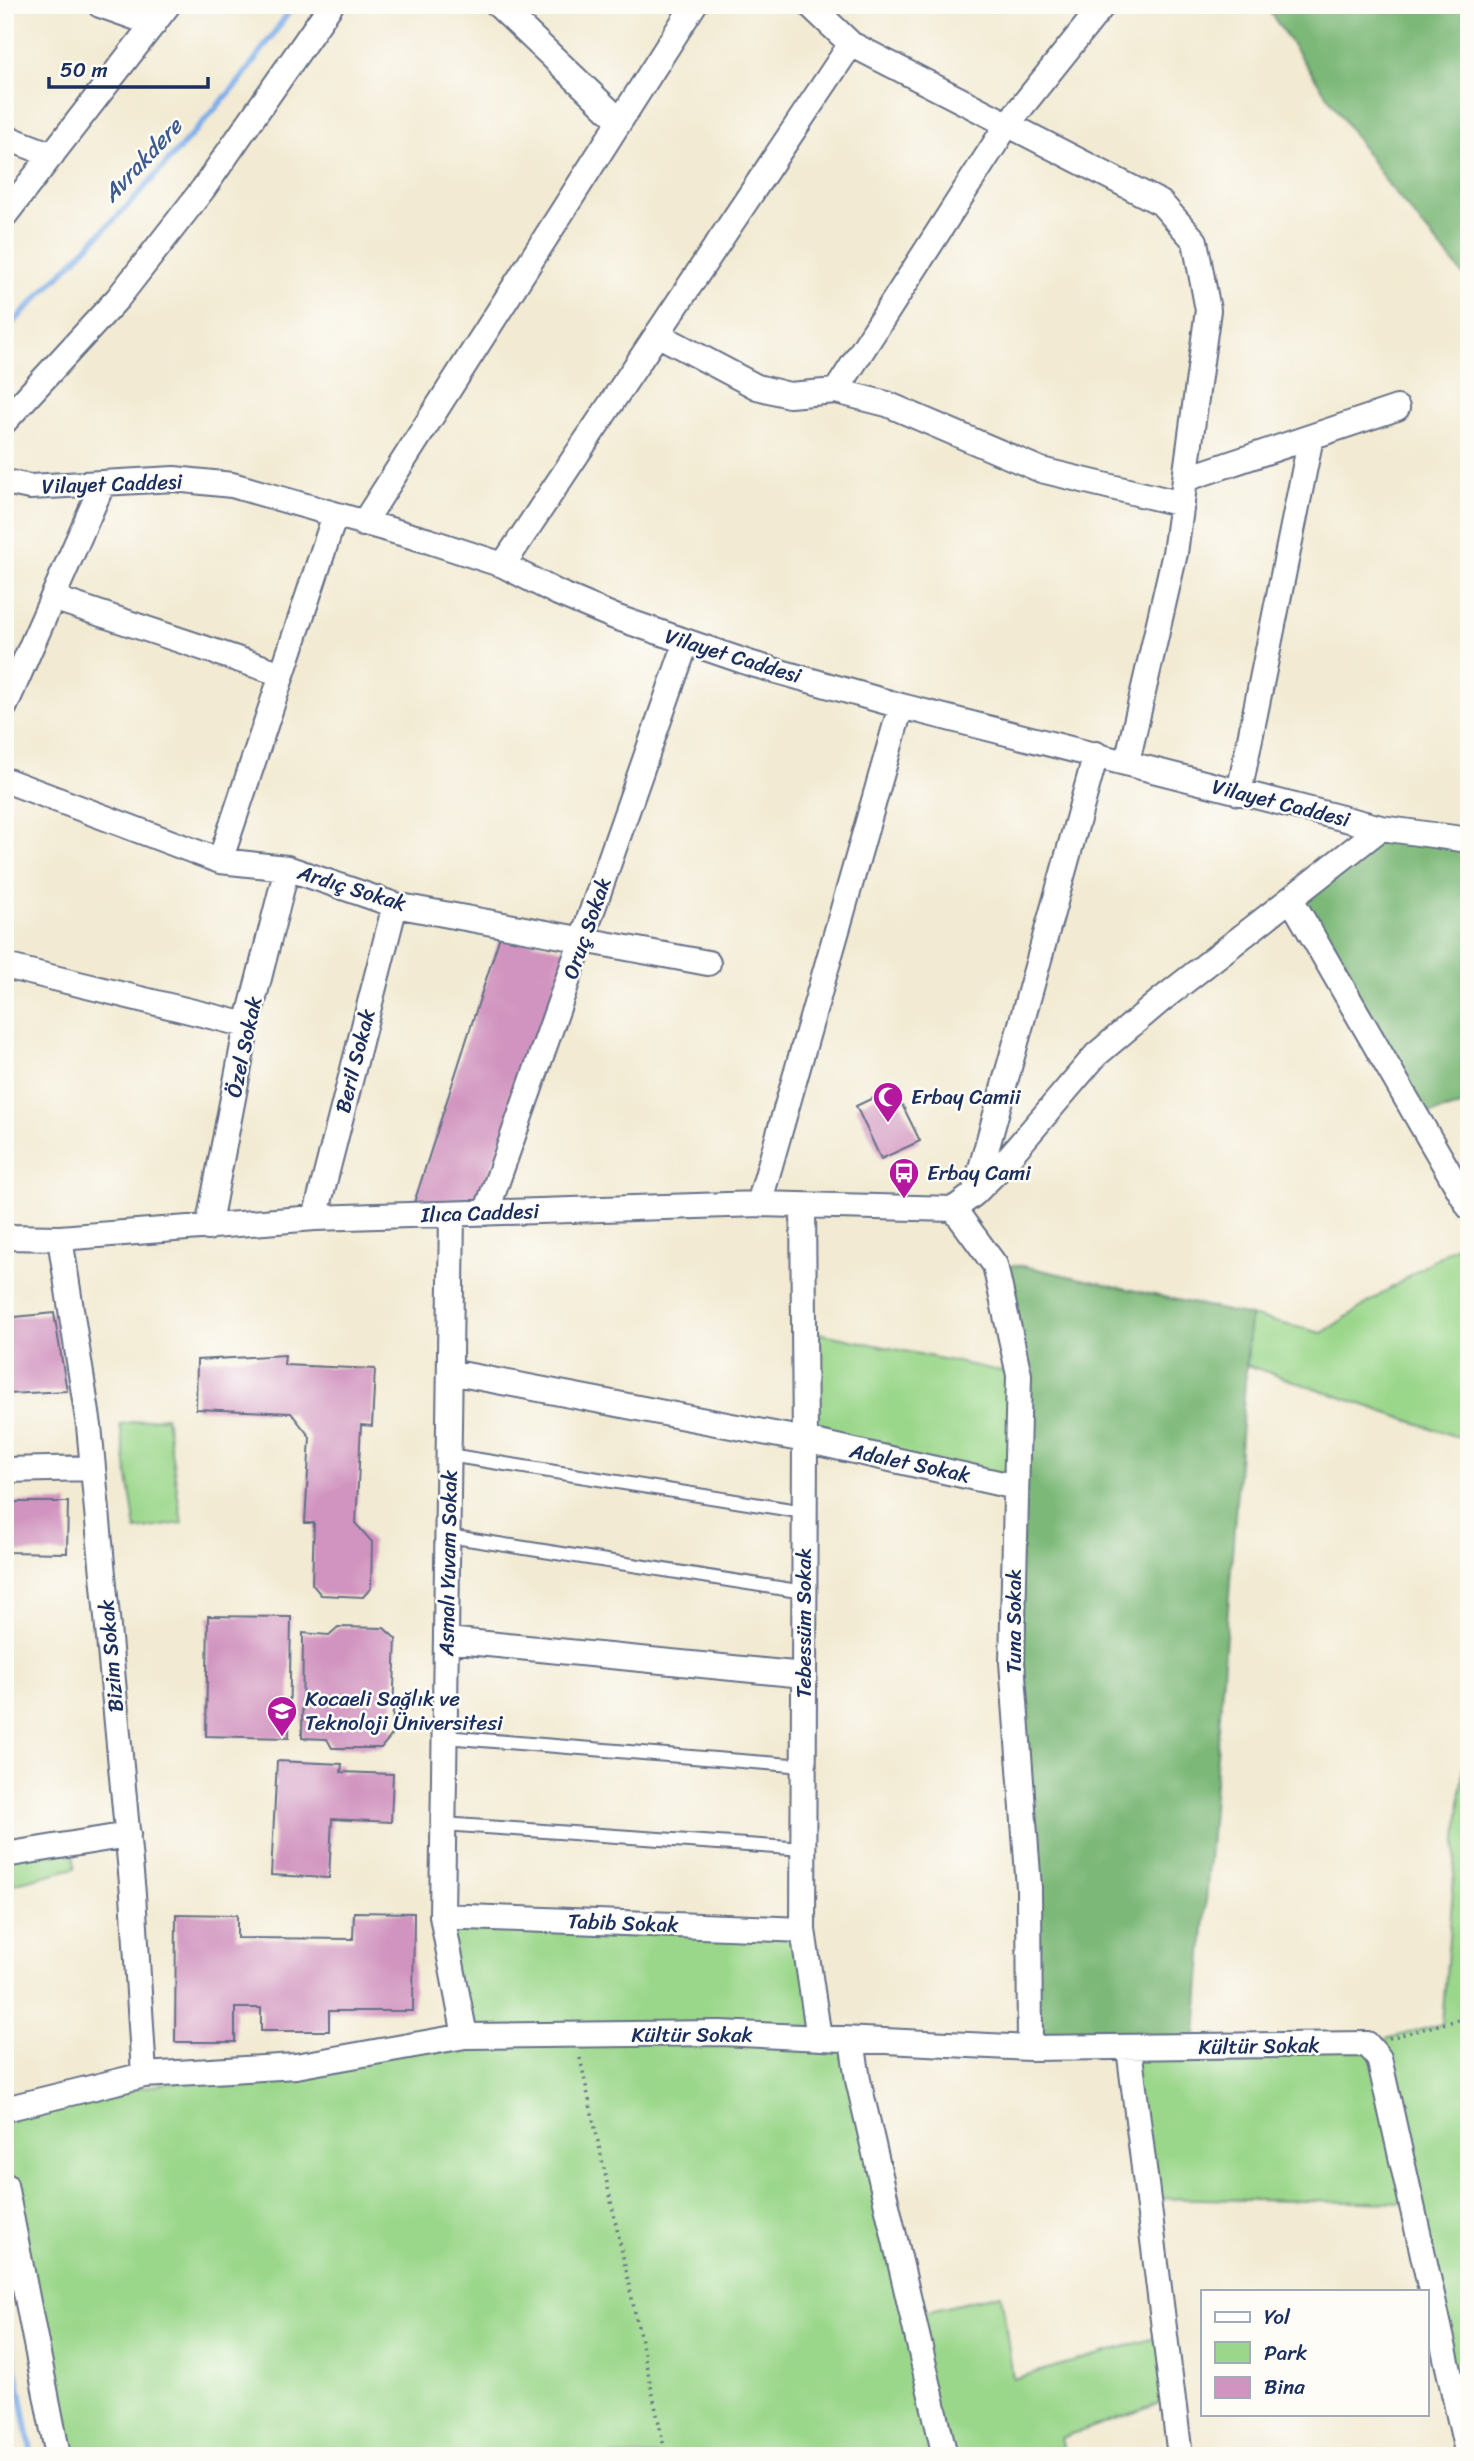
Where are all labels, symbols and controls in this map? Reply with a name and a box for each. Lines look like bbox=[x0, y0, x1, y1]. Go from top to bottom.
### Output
scale bar bbox=[49, 46, 208, 90]
text: 50 m bbox=[60, 51, 108, 89]
water label: Avrakdere bbox=[91, 107, 194, 213]
street label: Vilayet Caddesi bbox=[41, 463, 184, 505]
street label: Vilayet Caddesi bbox=[660, 617, 807, 695]
street label: Vilayet Caddesi bbox=[1208, 768, 1355, 839]
street label: Ardıç Sokak bbox=[292, 853, 411, 923]
street label: Oruç Sokak bbox=[552, 872, 622, 984]
street label: Özel Sokak bbox=[215, 992, 273, 1101]
street label: Beril Sokak bbox=[324, 1004, 387, 1117]
place label: Erbay Camii bbox=[911, 1078, 1022, 1116]
mosque icon: Erbay Camii bbox=[871, 1080, 905, 1124]
place label: Erbay Cami bbox=[927, 1154, 1032, 1192]
bus stop icon: Erbay Cami bbox=[887, 1156, 921, 1200]
street label: Ilıca Caddesi bbox=[419, 1192, 541, 1234]
street label: Adalet Sokak bbox=[845, 1431, 974, 1494]
street label: Asmalı Yuvam Sokak bbox=[427, 1469, 469, 1657]
street label: Tebessüm Sokak bbox=[785, 1548, 823, 1698]
street label: Tuna Sokak bbox=[995, 1569, 1033, 1673]
street label: Bizim Sokak bbox=[87, 1597, 135, 1714]
place label: Kocaeli Sağlık ve Teknoloji Üniversitesi bbox=[305, 1680, 504, 1742]
school or university icon: Kocaeli Sağlık ve Teknoloji Üniversitesi bbox=[265, 1694, 299, 1738]
street label: Tabib Sokak bbox=[567, 1902, 680, 1944]
street label: Kültür Sokak bbox=[631, 2016, 753, 2054]
street label: Kültür Sokak bbox=[1198, 2026, 1320, 2066]
legend bbox=[1201, 2290, 1428, 2416]
text: Yol bbox=[1264, 2298, 1291, 2336]
text: Park bbox=[1264, 2334, 1307, 2372]
text: Bina bbox=[1264, 2368, 1305, 2406]

